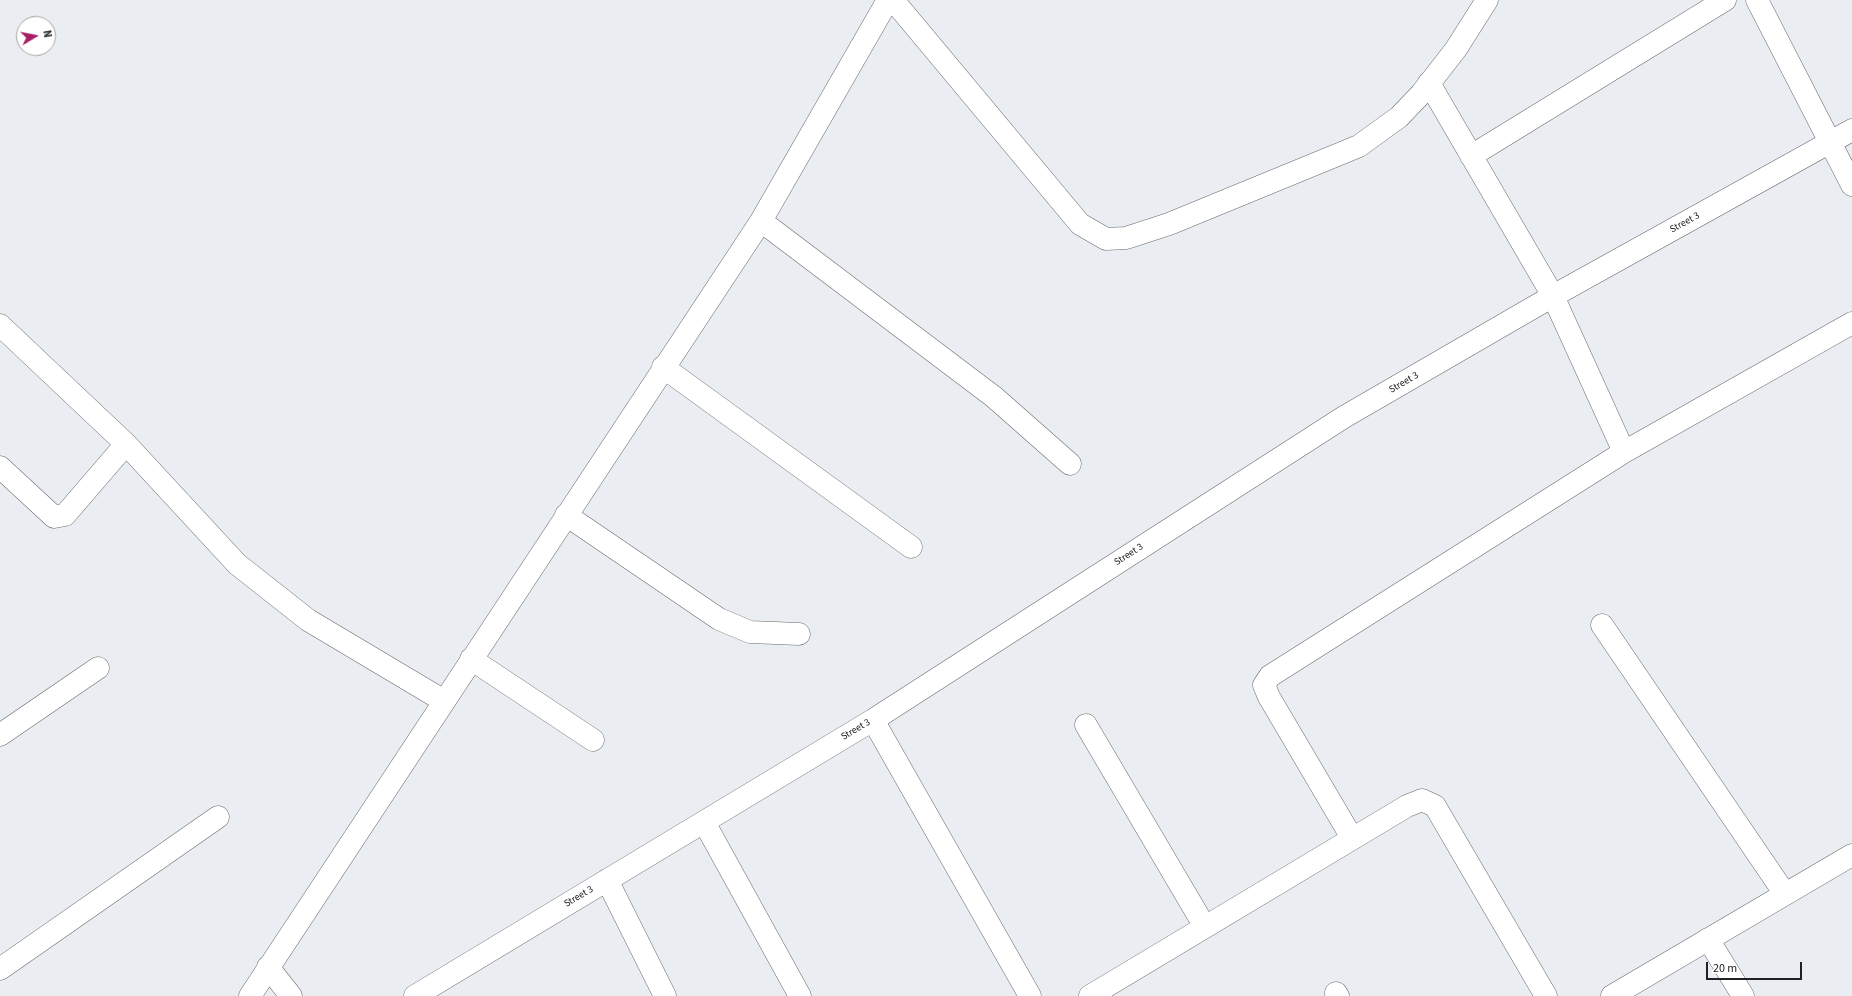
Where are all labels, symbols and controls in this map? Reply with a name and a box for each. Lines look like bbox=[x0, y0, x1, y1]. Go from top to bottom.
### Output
north arrow bbox=[16, 16, 56, 56]
text: N bbox=[39, 29, 55, 39]
street label: Street 3 bbox=[1668, 210, 1702, 236]
street label: Street 3 bbox=[1387, 370, 1421, 396]
street label: Street 3 bbox=[1112, 541, 1146, 569]
street label: Street 3 bbox=[839, 717, 873, 743]
street label: Street 3 bbox=[562, 884, 596, 910]
scale bar bbox=[1708, 954, 1804, 980]
text: 20 m bbox=[1713, 960, 1737, 977]

